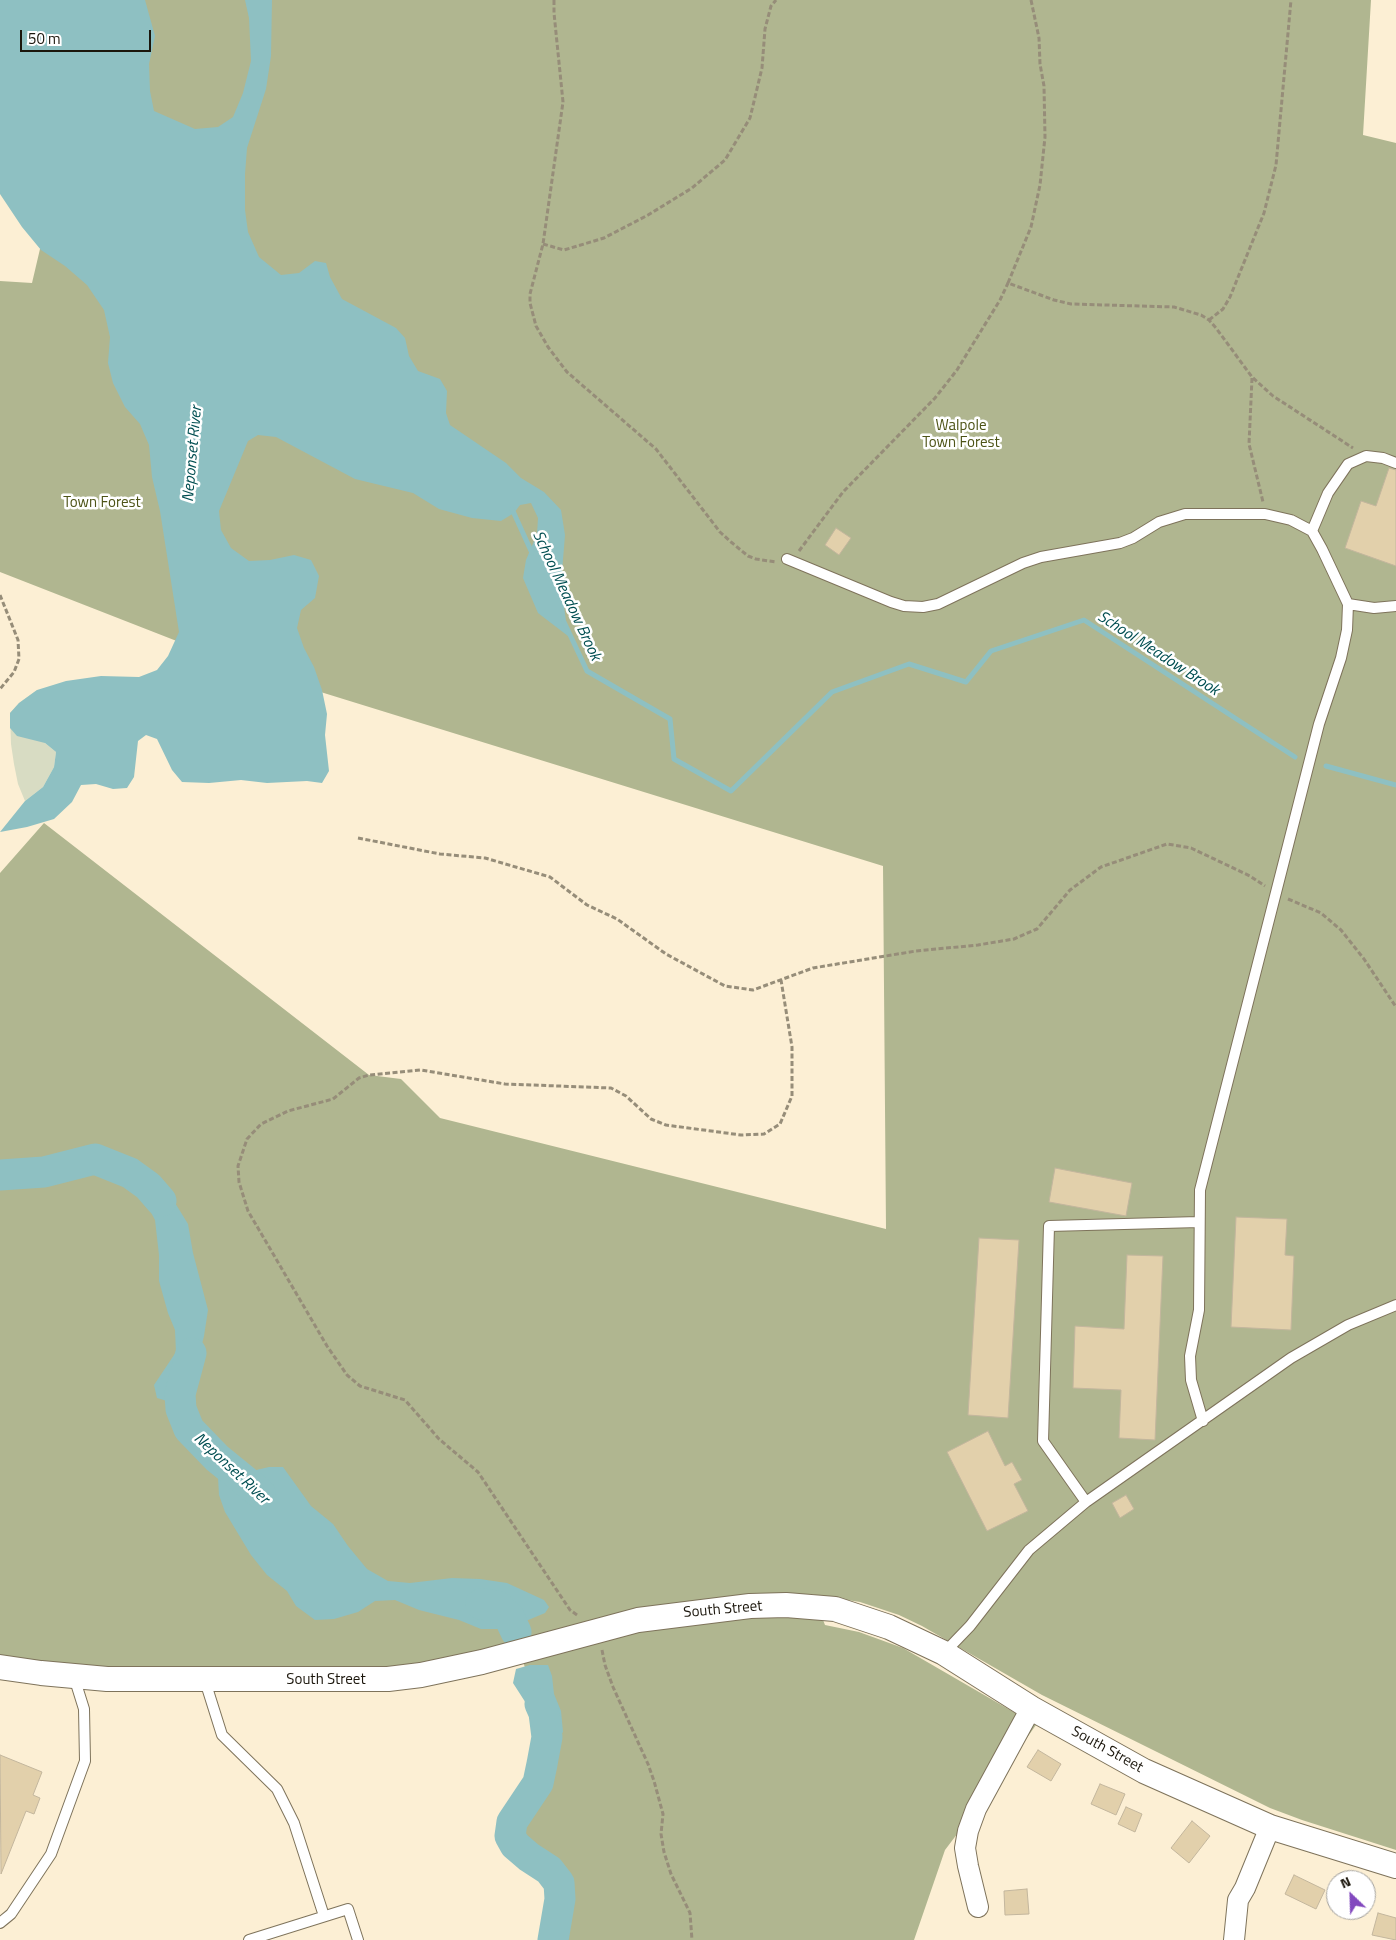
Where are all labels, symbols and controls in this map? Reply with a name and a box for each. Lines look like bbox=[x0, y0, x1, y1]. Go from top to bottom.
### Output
scale bar bbox=[22, 20, 154, 52]
text: 50 m bbox=[28, 27, 61, 50]
water label: Neponset River bbox=[179, 405, 207, 503]
park label: Walpole Town Forest bbox=[922, 417, 1000, 452]
park label: Town Forest bbox=[63, 494, 141, 512]
water label: School Meadow Brook bbox=[528, 528, 604, 664]
water label: School Meadow Brook bbox=[1094, 608, 1222, 700]
water label: Neponset River bbox=[189, 1429, 273, 1509]
street label: South Street bbox=[683, 1598, 763, 1622]
street label: South Street bbox=[286, 1671, 366, 1689]
street label: South Street bbox=[1068, 1723, 1146, 1777]
north arrow bbox=[1326, 1870, 1376, 1920]
text: N bbox=[1336, 1870, 1354, 1893]

